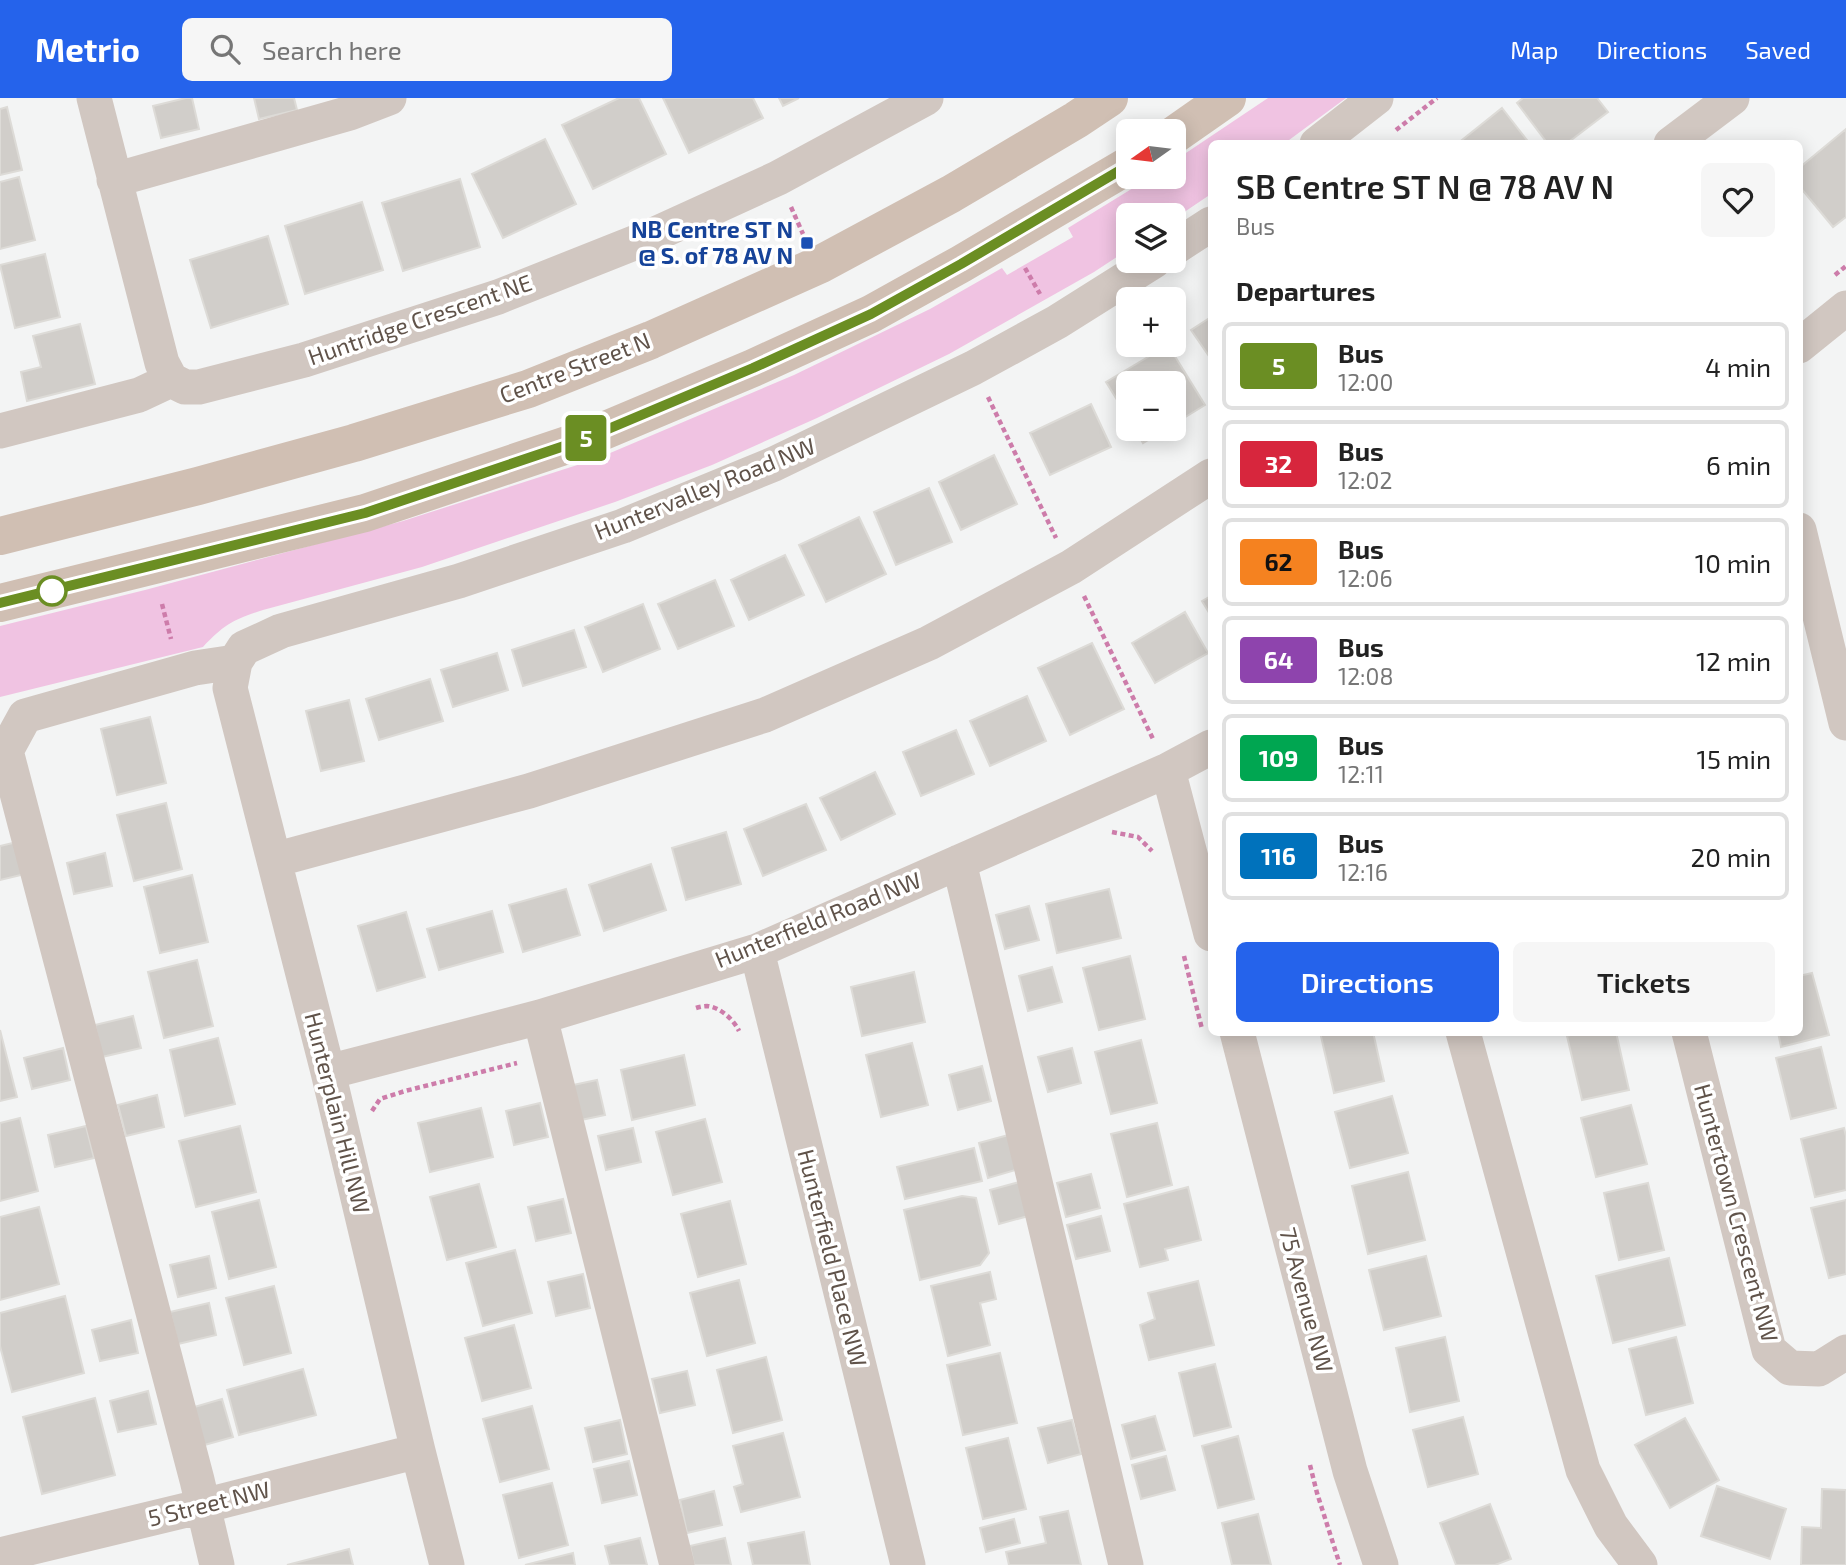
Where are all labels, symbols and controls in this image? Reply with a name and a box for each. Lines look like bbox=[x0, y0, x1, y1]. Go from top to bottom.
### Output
search box bbox=[182, 18, 672, 81]
text: Metrio bbox=[35, 29, 140, 69]
icon: search bbox=[206, 30, 244, 68]
text: Search here bbox=[262, 34, 402, 65]
text: Map bbox=[1510, 35, 1558, 64]
text: Directions bbox=[1596, 35, 1707, 64]
text: Saved bbox=[1745, 35, 1811, 64]
north arrow bbox=[1116, 119, 1186, 189]
map controls bbox=[1116, 119, 1186, 441]
button: heart bbox=[1701, 163, 1775, 237]
text: SB Centre ST N @ 78 AV N bbox=[1236, 166, 1614, 206]
button: layers bbox=[1116, 203, 1186, 273]
text: Bus bbox=[1236, 212, 1275, 240]
place label: NB Centre ST N @ S. of 78 AV N bbox=[631, 215, 793, 269]
marker: NB Centre ST N @ S. of 78 AV N bbox=[799, 235, 815, 251]
street label: Huntridge Crescent NE bbox=[304, 268, 535, 371]
text: Departures bbox=[1236, 275, 1375, 306]
button: + bbox=[1116, 287, 1186, 357]
street label: Centre Street N bbox=[495, 325, 654, 409]
text: Bus bbox=[1338, 337, 1384, 368]
text: 5 bbox=[1272, 351, 1285, 380]
text: 4 min bbox=[1705, 351, 1771, 382]
text: 12:00 bbox=[1338, 368, 1393, 396]
button: − bbox=[1116, 371, 1186, 441]
line badge: 5 bbox=[563, 415, 609, 461]
text: 5 bbox=[579, 423, 593, 452]
street label: Huntervalley Road NW bbox=[590, 431, 819, 545]
text: Bus bbox=[1338, 435, 1384, 466]
text: 32 bbox=[1265, 449, 1292, 478]
text: 6 min bbox=[1706, 449, 1771, 480]
text: 12:02 bbox=[1338, 466, 1392, 494]
text: Bus bbox=[1338, 533, 1384, 564]
text: 62 bbox=[1264, 547, 1293, 576]
text: 10 min bbox=[1695, 547, 1771, 578]
text: 12:06 bbox=[1338, 564, 1393, 592]
unlabelled marker bbox=[37, 576, 67, 606]
text: Bus bbox=[1338, 631, 1384, 662]
text: 64 bbox=[1264, 645, 1293, 674]
text: 12 min bbox=[1696, 645, 1771, 676]
text: 12:08 bbox=[1338, 662, 1393, 690]
text: Bus bbox=[1338, 729, 1384, 760]
text: 109 bbox=[1259, 743, 1298, 772]
text: 15 min bbox=[1697, 743, 1771, 774]
text: 12:11 bbox=[1338, 760, 1384, 788]
text: Bus bbox=[1338, 827, 1384, 858]
text: 116 bbox=[1261, 841, 1296, 870]
text: 20 min bbox=[1691, 841, 1771, 872]
text: 12:16 bbox=[1338, 858, 1388, 886]
street label: Hunterfield Road NW bbox=[711, 865, 925, 973]
button: Directions bbox=[1236, 942, 1499, 1022]
button: Tickets bbox=[1513, 942, 1775, 1022]
street label: Hunterplain Hill NW bbox=[299, 1009, 377, 1216]
street label: Huntertown Crescent NW bbox=[1689, 1081, 1785, 1345]
street label: Hunterfield Place NW bbox=[792, 1146, 874, 1370]
street label: 75 Avenue NW bbox=[1274, 1224, 1340, 1375]
street label: 5 Street NW bbox=[145, 1474, 273, 1532]

